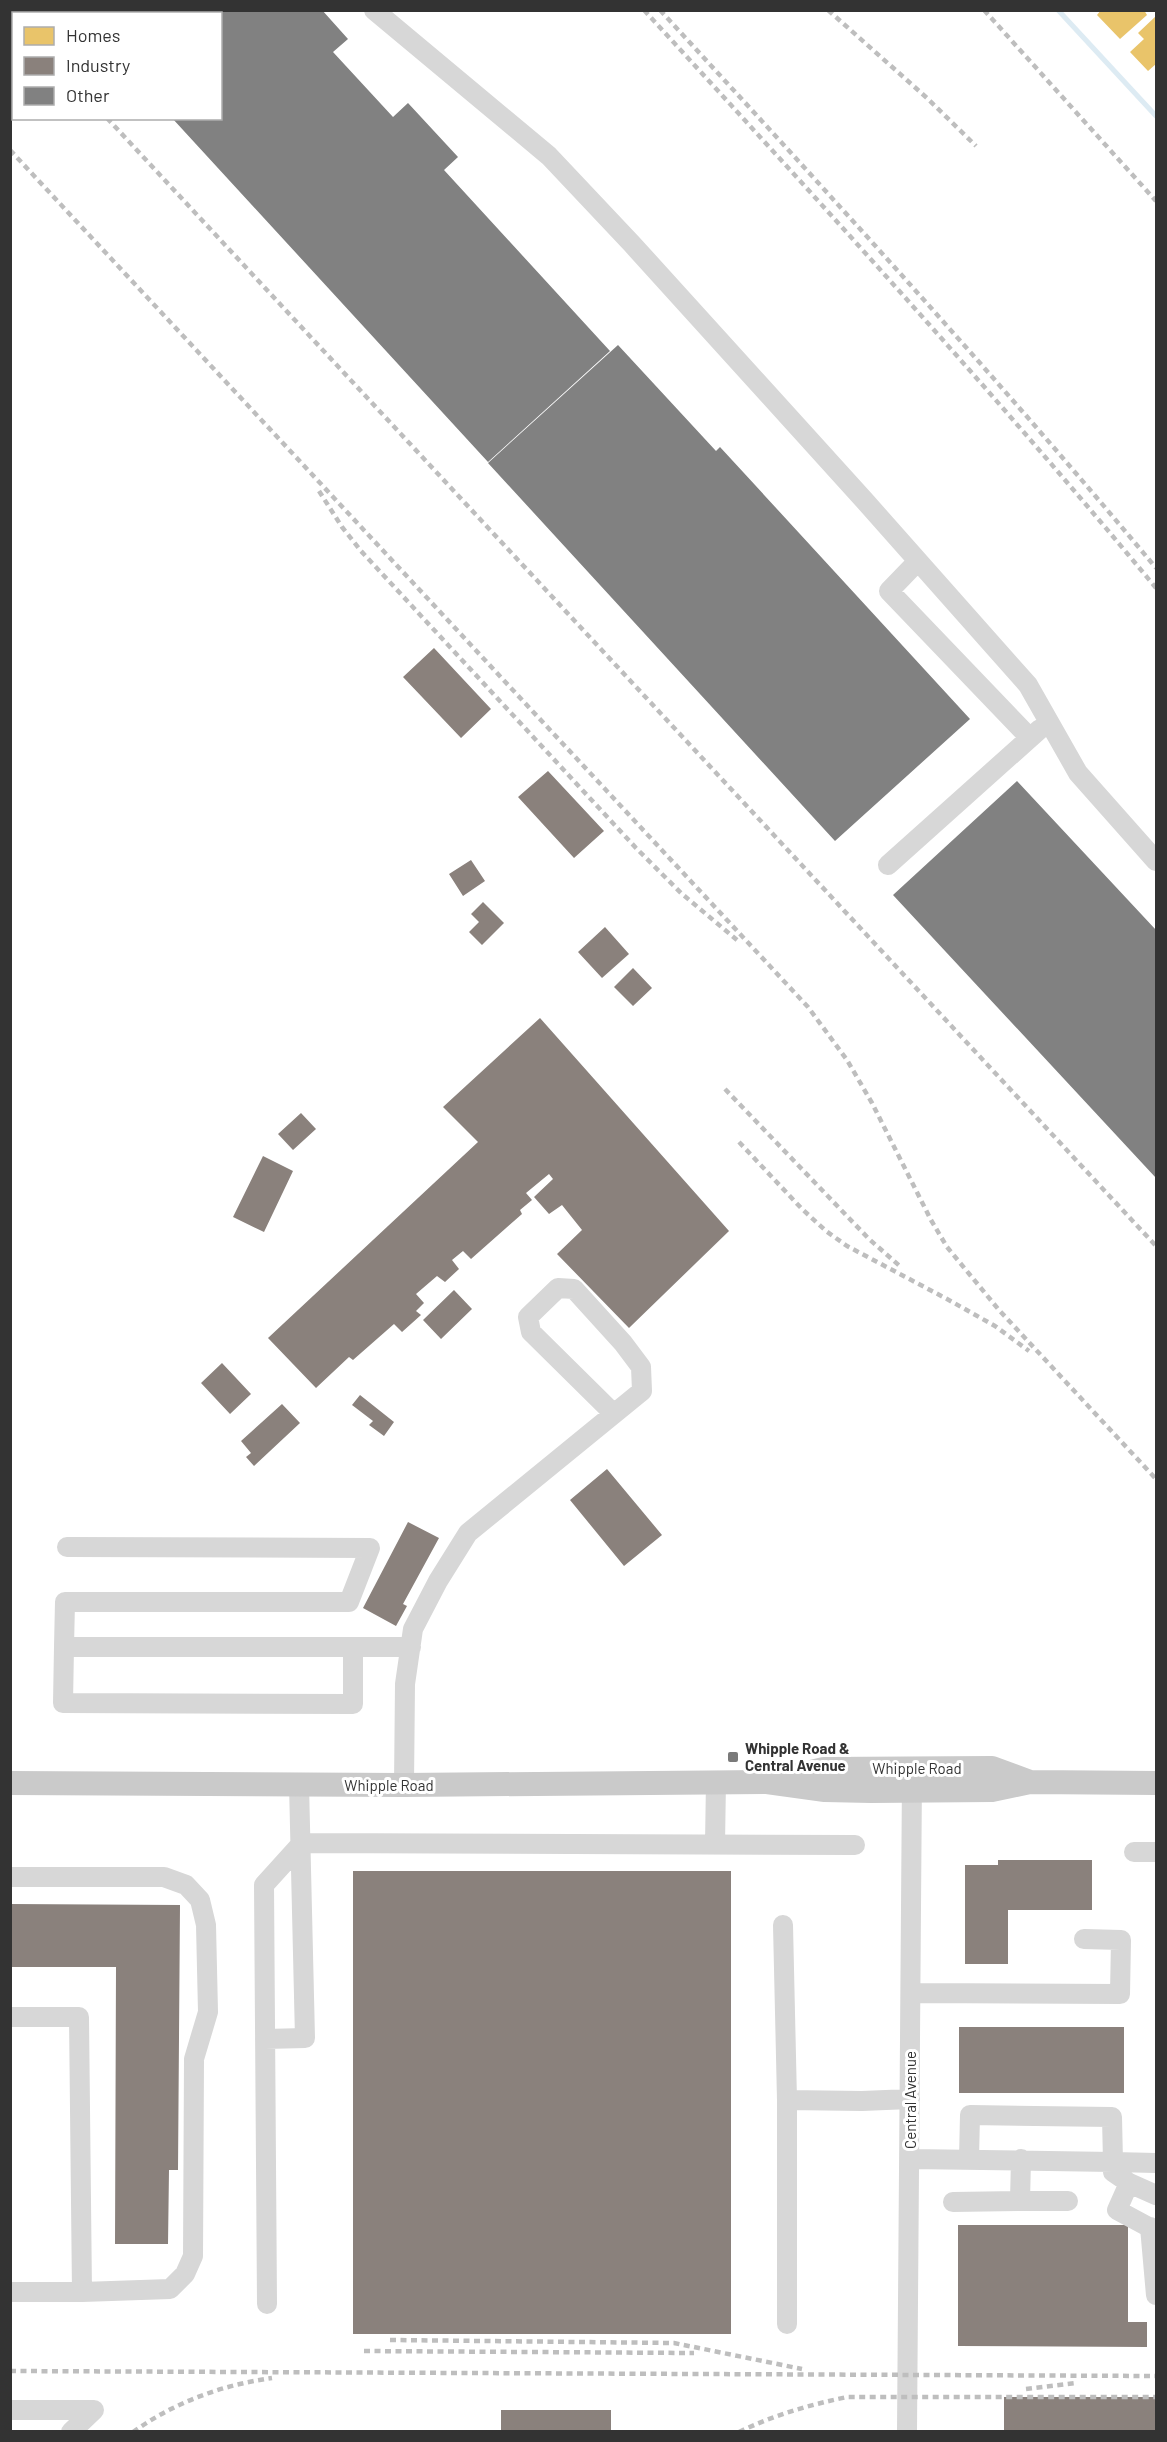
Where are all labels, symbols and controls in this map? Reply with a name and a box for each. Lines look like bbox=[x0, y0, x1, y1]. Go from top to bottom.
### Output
legend bbox=[12, 12, 222, 120]
text: Homes bbox=[66, 24, 120, 46]
text: Industry bbox=[66, 54, 130, 76]
text: Other bbox=[66, 84, 110, 106]
place label: Whipple Road & Central Avenue bbox=[745, 1739, 850, 1774]
marker: Whipple Road & Central Avenue bbox=[726, 1750, 740, 1764]
street label: Whipple Road bbox=[872, 1759, 962, 1777]
street label: Whipple Road bbox=[344, 1776, 434, 1794]
street label: Central Avenue bbox=[901, 2051, 919, 2149]

